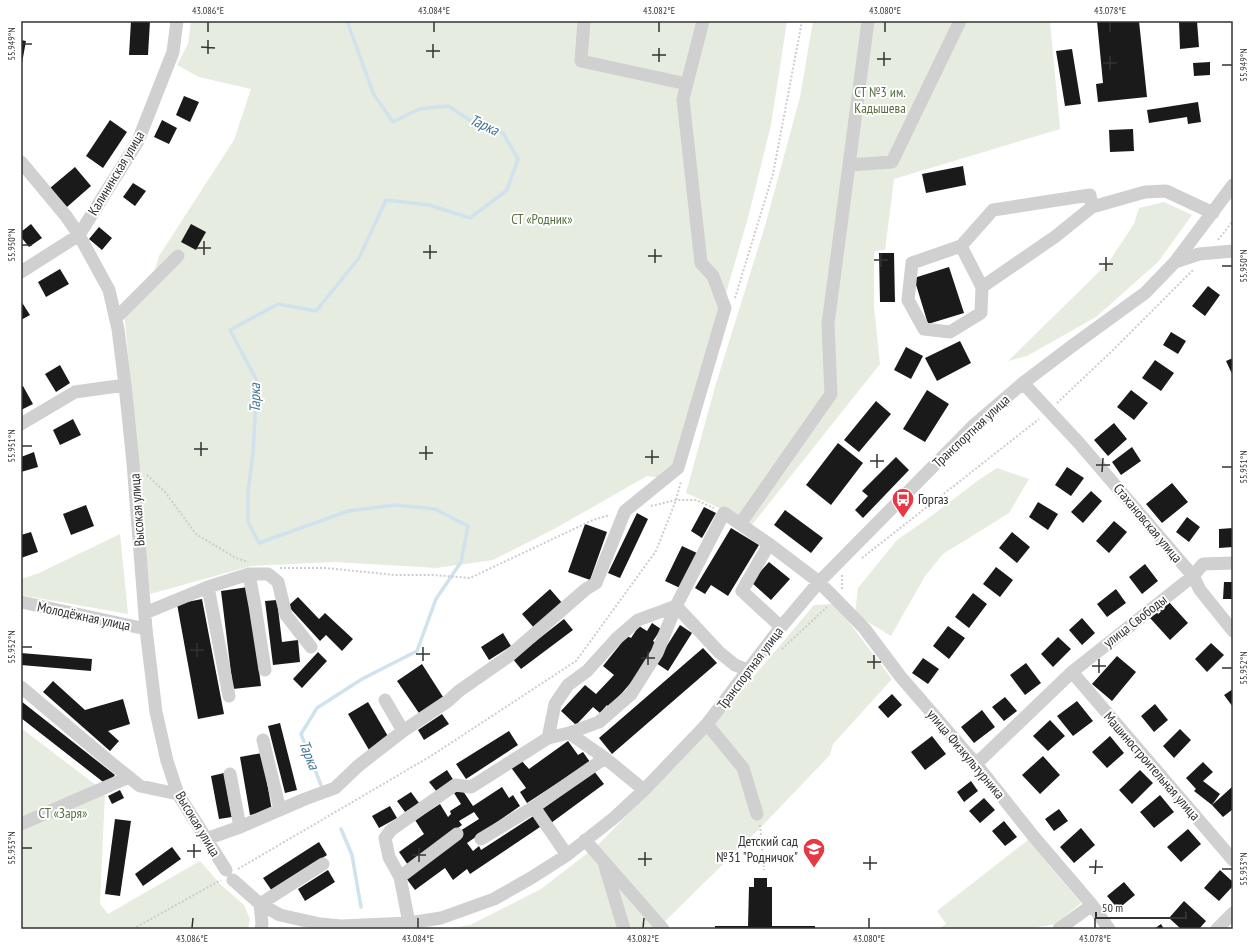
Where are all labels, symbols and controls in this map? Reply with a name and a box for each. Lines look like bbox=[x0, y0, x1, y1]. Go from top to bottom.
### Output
text: 43.086°E bbox=[192, 4, 224, 17]
text: 43.084°E bbox=[418, 4, 450, 17]
text: 43.082°E bbox=[643, 4, 675, 17]
text: 43.080°E bbox=[869, 4, 901, 17]
text: 43.078°E bbox=[1094, 4, 1126, 17]
text: 55.949°N bbox=[5, 27, 18, 61]
text: 55.949°N bbox=[1237, 48, 1250, 82]
park label: СТ №3 им. Кадышева bbox=[854, 83, 906, 117]
water label: Тарка bbox=[467, 110, 503, 140]
street label: Калининская улица bbox=[84, 127, 148, 219]
park label: СТ «Родник» bbox=[511, 210, 573, 228]
text: 55.950°N bbox=[5, 228, 18, 262]
text: 55.950°N bbox=[1237, 249, 1250, 283]
water label: Тарка bbox=[245, 382, 264, 413]
street label: Транспортная улица bbox=[929, 391, 1013, 471]
text: 55.951°N bbox=[5, 429, 18, 463]
text: 55.951°N bbox=[1237, 450, 1250, 484]
street label: Высокая улица bbox=[125, 473, 149, 547]
street label: Стахановская улица bbox=[1110, 480, 1186, 566]
bus stop icon: Горгаз bbox=[890, 486, 916, 519]
place label: Горгаз bbox=[918, 490, 949, 508]
street label: улица Свободы bbox=[1100, 591, 1170, 651]
street label: Молодёжная улица bbox=[36, 597, 132, 635]
street label: Транспортная улица bbox=[713, 623, 787, 713]
text: 55.952°N bbox=[5, 630, 18, 664]
text: 55.952°N bbox=[1237, 651, 1250, 685]
street label: улица Физкультурника bbox=[923, 705, 1009, 803]
street label: Машиностроительная улица bbox=[1100, 708, 1204, 824]
water label: Тарка bbox=[295, 737, 324, 773]
street label: Высокая улица bbox=[171, 788, 225, 860]
park label: СТ «Заря» bbox=[39, 804, 87, 822]
text: 55.953°N bbox=[5, 831, 18, 865]
place label: Детский сад №31 "Родничок" bbox=[716, 832, 798, 866]
school or university icon: Детский сад №31 "Родничок" bbox=[801, 836, 827, 869]
text: 55.953°N bbox=[1237, 852, 1250, 886]
scale bar bbox=[1096, 894, 1186, 920]
text: 50 m bbox=[1102, 900, 1123, 915]
text: 43.086°E bbox=[176, 932, 208, 945]
text: 43.084°E bbox=[402, 932, 434, 945]
text: 43.082°E bbox=[627, 932, 659, 945]
text: 43.080°E bbox=[853, 932, 885, 945]
text: 43.078°E bbox=[1079, 932, 1111, 945]

